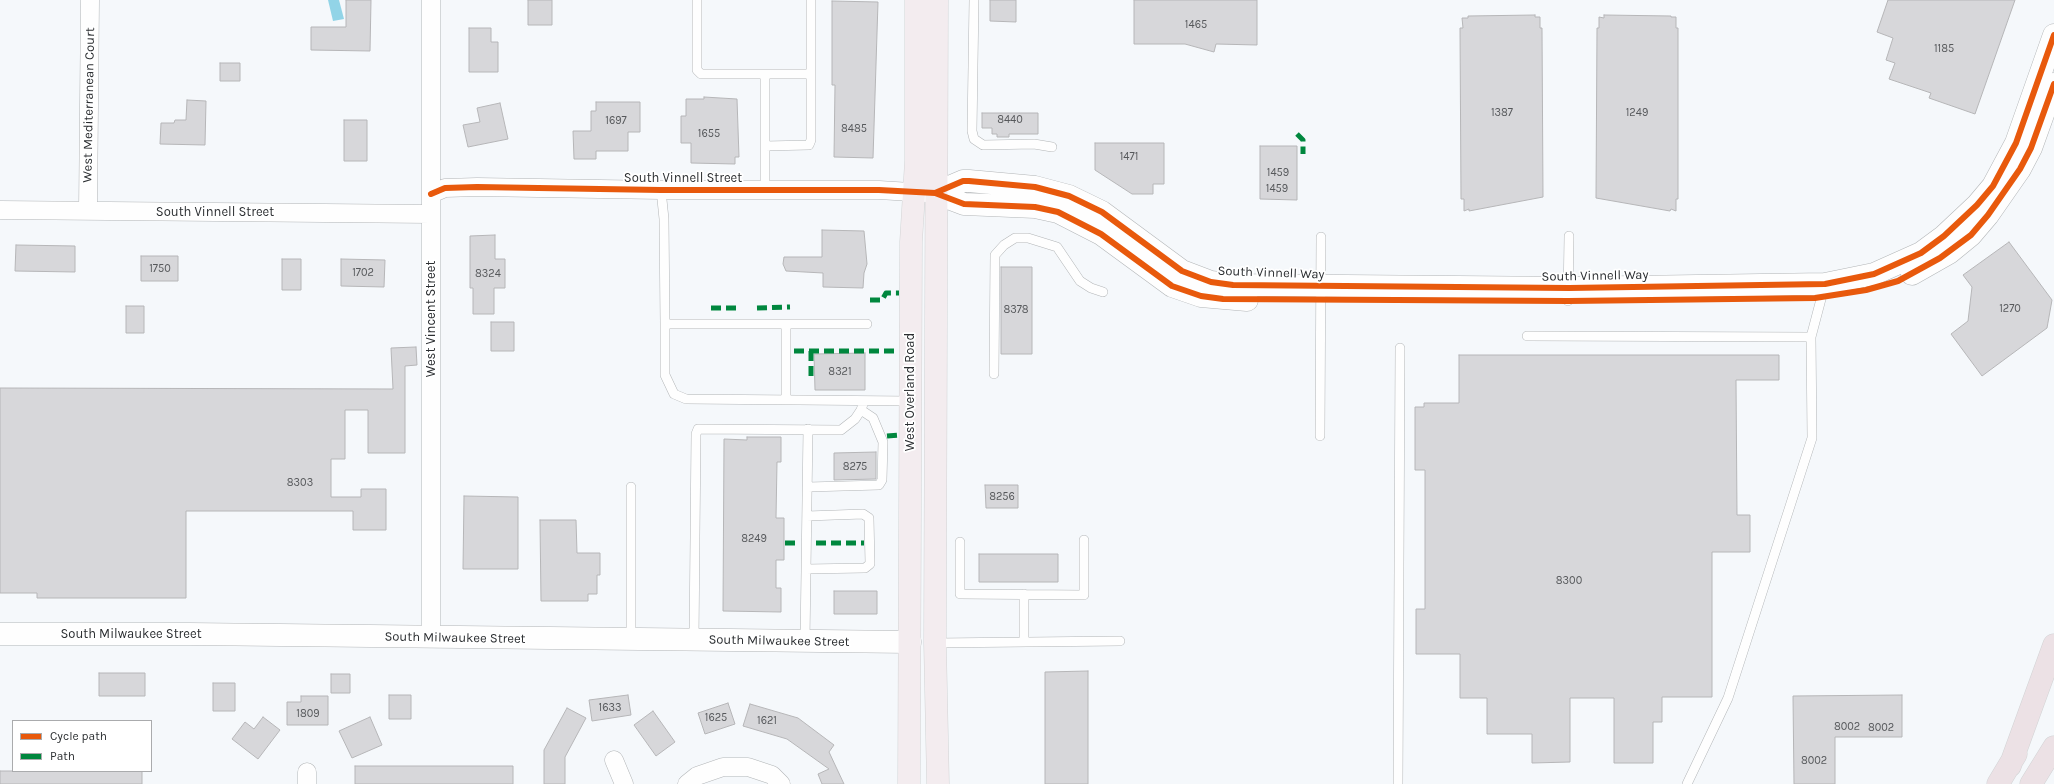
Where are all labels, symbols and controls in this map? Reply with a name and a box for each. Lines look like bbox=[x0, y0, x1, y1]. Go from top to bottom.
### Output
house number: 1465 bbox=[1185, 18, 1207, 32]
street label: West Mediterranean Court bbox=[80, 27, 98, 183]
house number: 1185 bbox=[1934, 42, 1954, 56]
house number: 1387 bbox=[1491, 106, 1513, 120]
house number: 1249 bbox=[1626, 106, 1648, 120]
house number: 8440 bbox=[997, 113, 1023, 127]
house number: 1697 bbox=[605, 114, 627, 128]
house number: 8485 bbox=[841, 122, 867, 136]
house number: 1655 bbox=[698, 127, 720, 141]
house number: 1471 bbox=[1120, 150, 1138, 164]
house number: 1459 bbox=[1267, 166, 1289, 180]
street label: South Vinnell Street bbox=[624, 170, 742, 186]
house number: 1459 bbox=[1266, 182, 1288, 196]
street label: South Vinnell Street bbox=[156, 204, 274, 220]
street label: West Vincent Street bbox=[423, 261, 439, 377]
house number: 1750 bbox=[149, 262, 171, 276]
street label: South Vinnell Way bbox=[1217, 263, 1325, 283]
house number: 1702 bbox=[352, 266, 374, 280]
house number: 8324 bbox=[475, 267, 501, 281]
street label: South Vinnell Way bbox=[1541, 267, 1649, 285]
house number: 1270 bbox=[1999, 302, 2021, 316]
house number: 8378 bbox=[1003, 303, 1029, 317]
street label: West Overland Road bbox=[902, 333, 918, 451]
house number: 8321 bbox=[828, 365, 852, 379]
house number: 8275 bbox=[843, 460, 867, 474]
house number: 8303 bbox=[287, 476, 313, 490]
house number: 8256 bbox=[989, 490, 1015, 504]
house number: 8249 bbox=[741, 532, 767, 546]
house number: 8300 bbox=[1556, 574, 1582, 588]
street label: South Milwaukee Street bbox=[60, 626, 202, 642]
street label: South Milwaukee Street bbox=[384, 629, 526, 647]
street label: South Milwaukee Street bbox=[708, 632, 850, 650]
house number: 1633 bbox=[599, 701, 621, 715]
house number: 1809 bbox=[296, 707, 320, 721]
house number: 1625 bbox=[705, 711, 727, 725]
house number: 1621 bbox=[757, 714, 777, 728]
legend bbox=[12, 720, 152, 772]
house number: 8002 bbox=[1834, 720, 1860, 734]
house number: 8002 bbox=[1868, 721, 1894, 735]
text: Cycle path bbox=[50, 729, 107, 743]
text: Path bbox=[50, 749, 75, 763]
house number: 8002 bbox=[1801, 754, 1827, 768]

